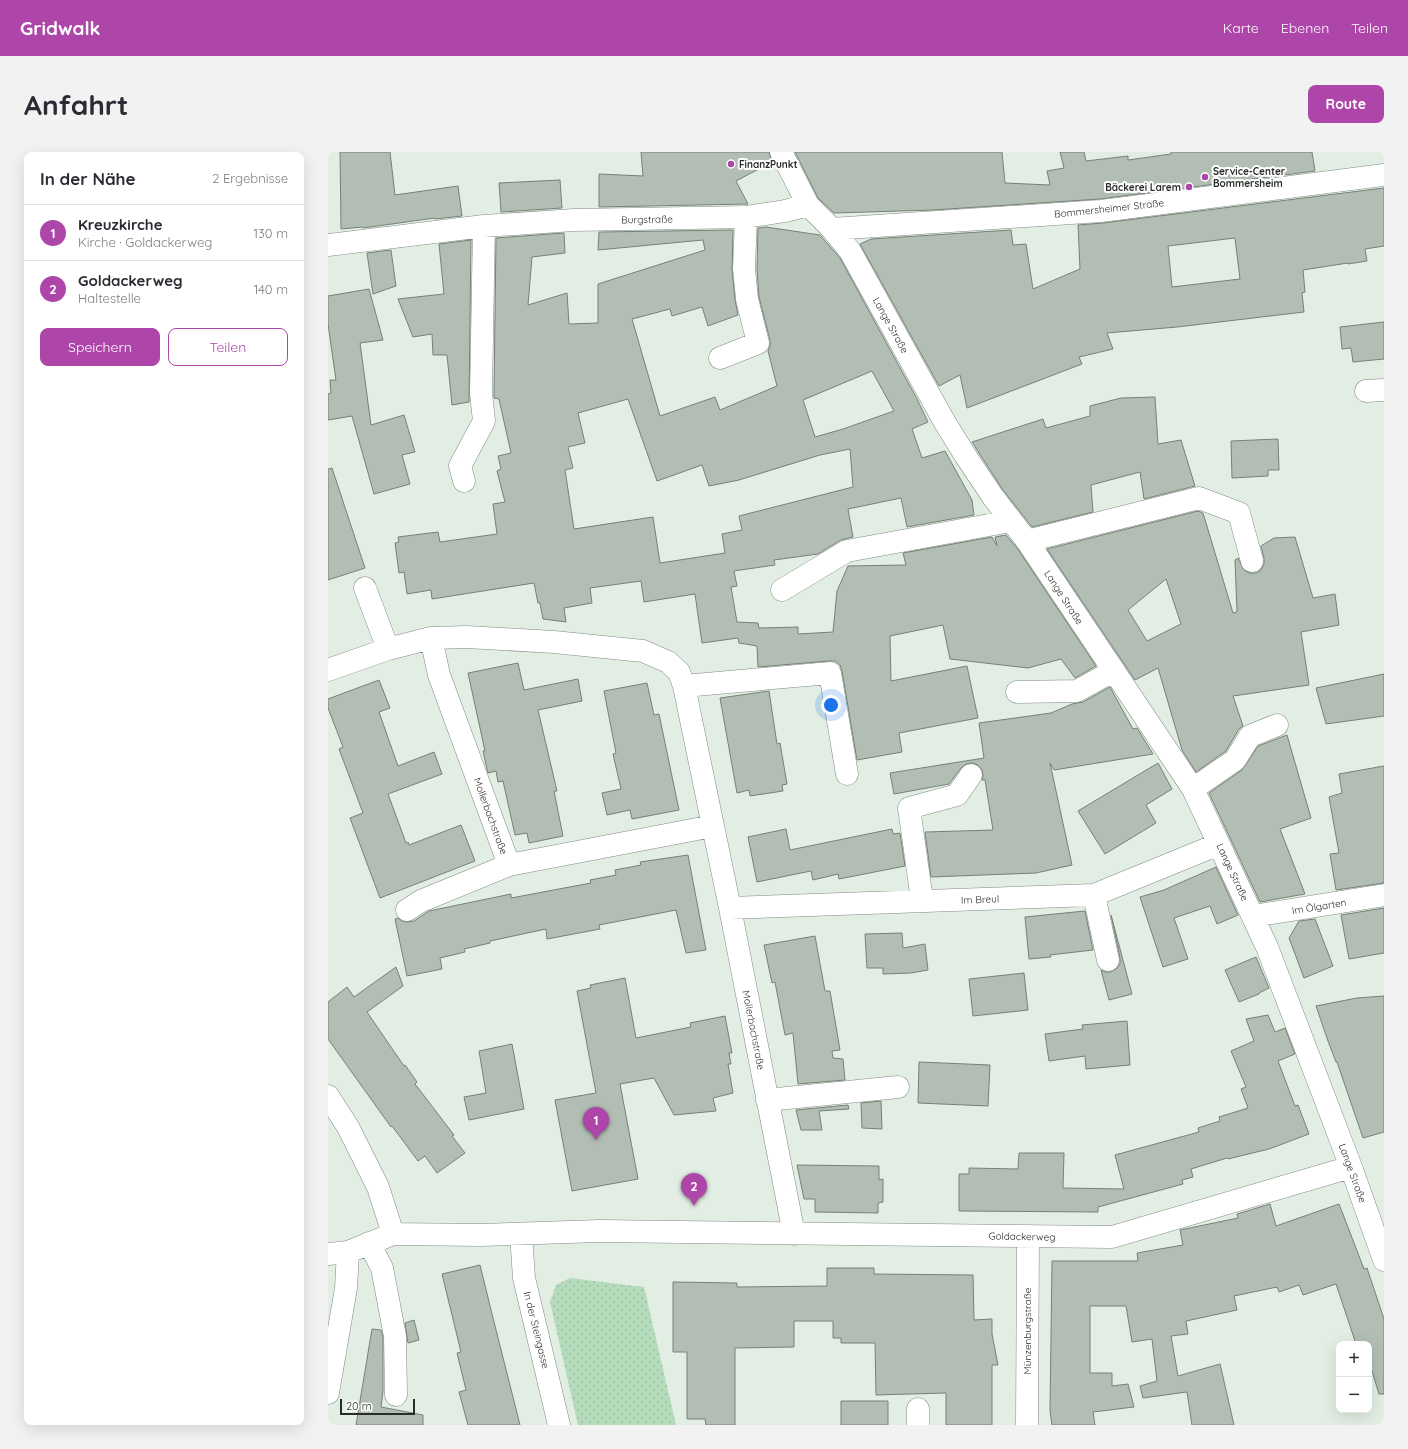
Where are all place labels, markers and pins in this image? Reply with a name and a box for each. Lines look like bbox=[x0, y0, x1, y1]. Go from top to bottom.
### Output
place label: FinanzPunkt bbox=[739, 158, 798, 171]
marker: FinanzPunkt bbox=[726, 159, 736, 169]
place label: Service-Center Bommersheim bbox=[1213, 165, 1286, 190]
marker: Service-Center Bommersheim bbox=[1200, 172, 1210, 182]
place label: Bäckerei Larem bbox=[1105, 181, 1181, 194]
marker: Bäckerei Larem bbox=[1184, 182, 1194, 192]
pin: 1 bbox=[583, 1107, 609, 1140]
pin: 2 bbox=[681, 1173, 707, 1206]

